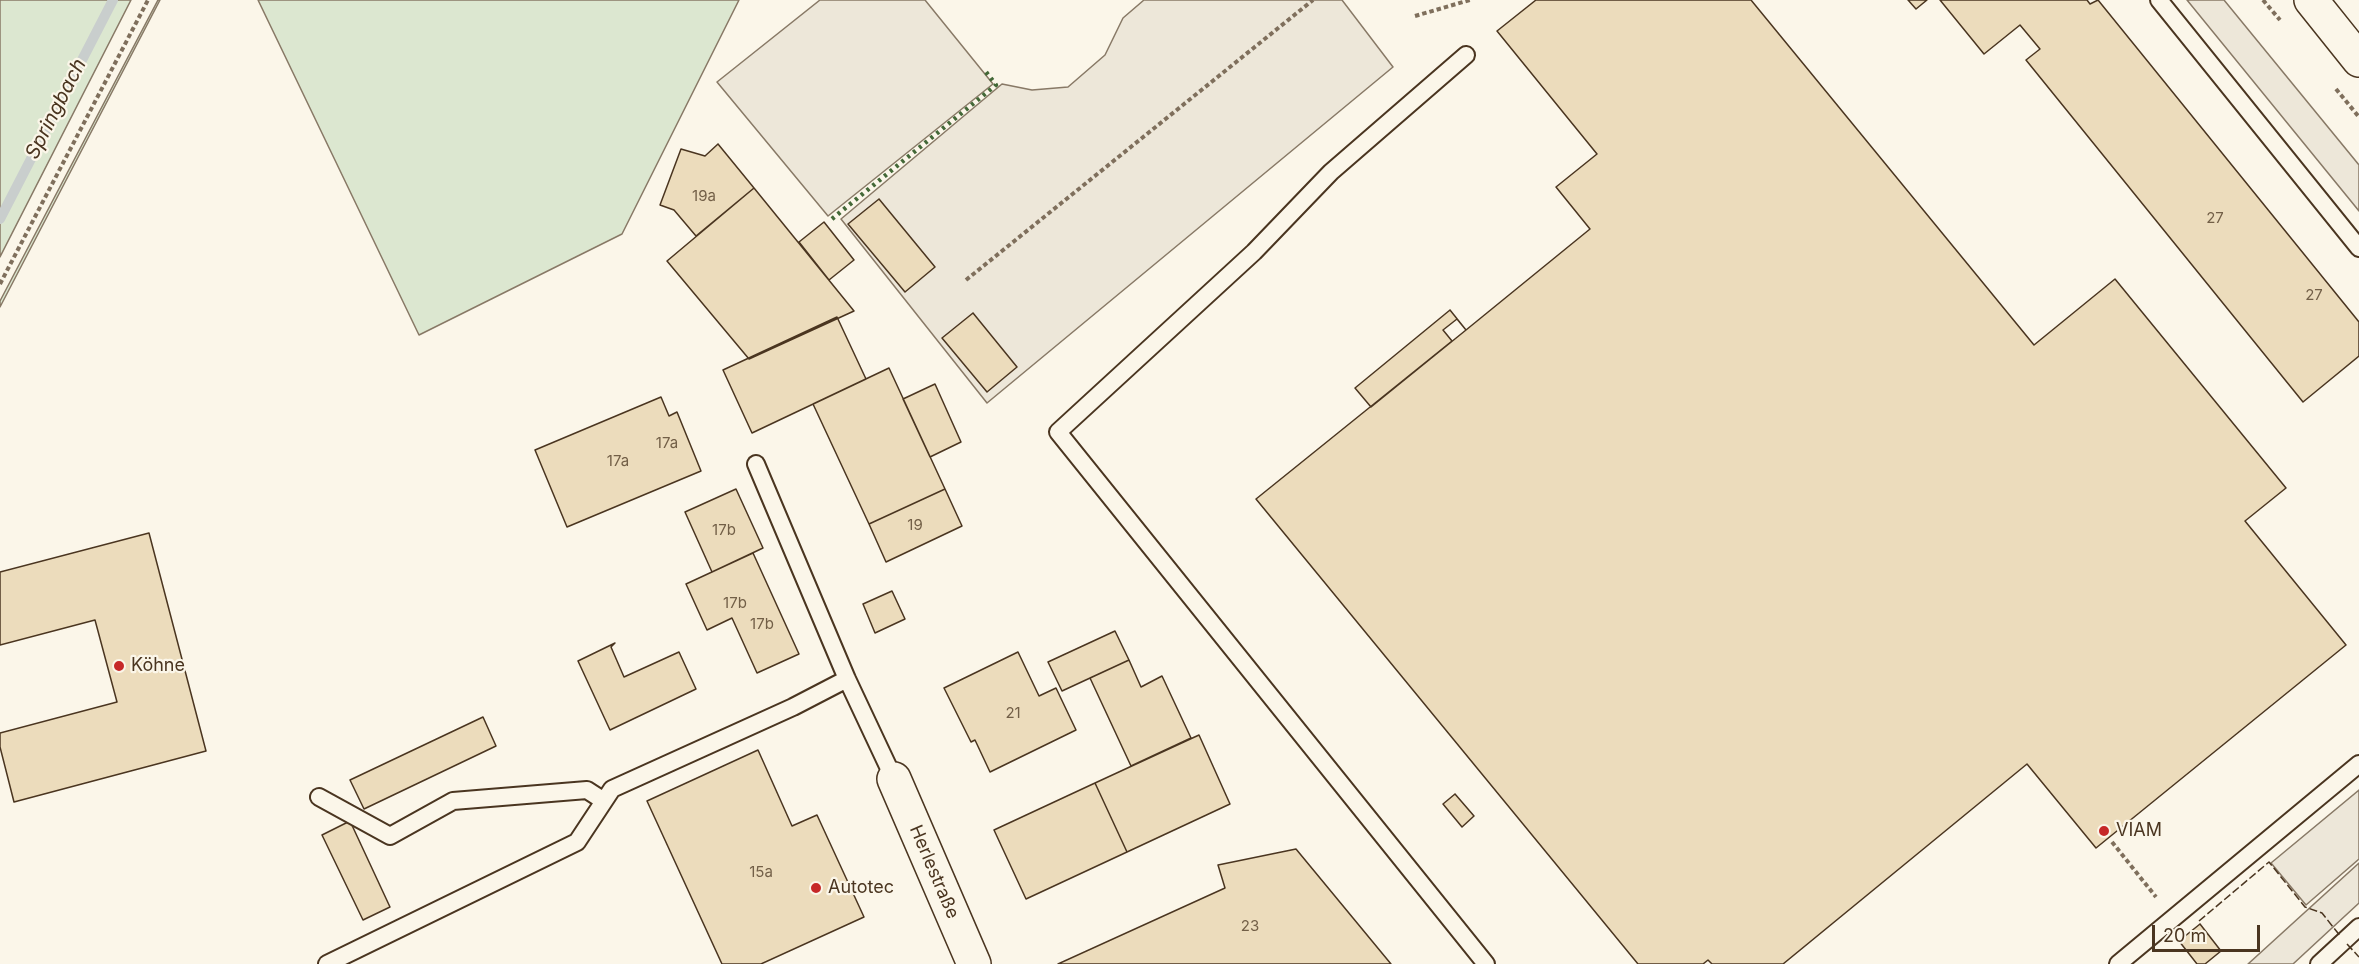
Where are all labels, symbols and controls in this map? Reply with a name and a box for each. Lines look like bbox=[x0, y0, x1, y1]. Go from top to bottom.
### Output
water label: Springbach bbox=[20, 55, 92, 163]
house number: 19a bbox=[692, 187, 716, 205]
house number: 27 bbox=[2206, 209, 2224, 227]
house number: 27 bbox=[2305, 286, 2323, 304]
house number: 17a bbox=[656, 434, 678, 452]
house number: 17a bbox=[607, 452, 629, 470]
house number: 19 bbox=[907, 516, 923, 534]
house number: 17b bbox=[712, 521, 736, 539]
house number: 17b bbox=[723, 594, 747, 612]
house number: 17b bbox=[750, 615, 774, 633]
place label: Köhne bbox=[131, 655, 185, 677]
marker: Köhne bbox=[112, 659, 126, 673]
house number: 21 bbox=[1005, 704, 1021, 722]
place label: VIAM bbox=[2116, 820, 2162, 842]
street label: Herlestraße bbox=[905, 822, 963, 922]
marker: VIAM bbox=[2097, 824, 2111, 838]
house number: 15a bbox=[749, 863, 773, 881]
place label: Autotec bbox=[828, 877, 894, 899]
marker: Autotec bbox=[809, 881, 823, 895]
scale bar bbox=[2155, 913, 2263, 951]
house number: 23 bbox=[1241, 917, 1259, 935]
text: 20 m bbox=[2163, 925, 2206, 946]

